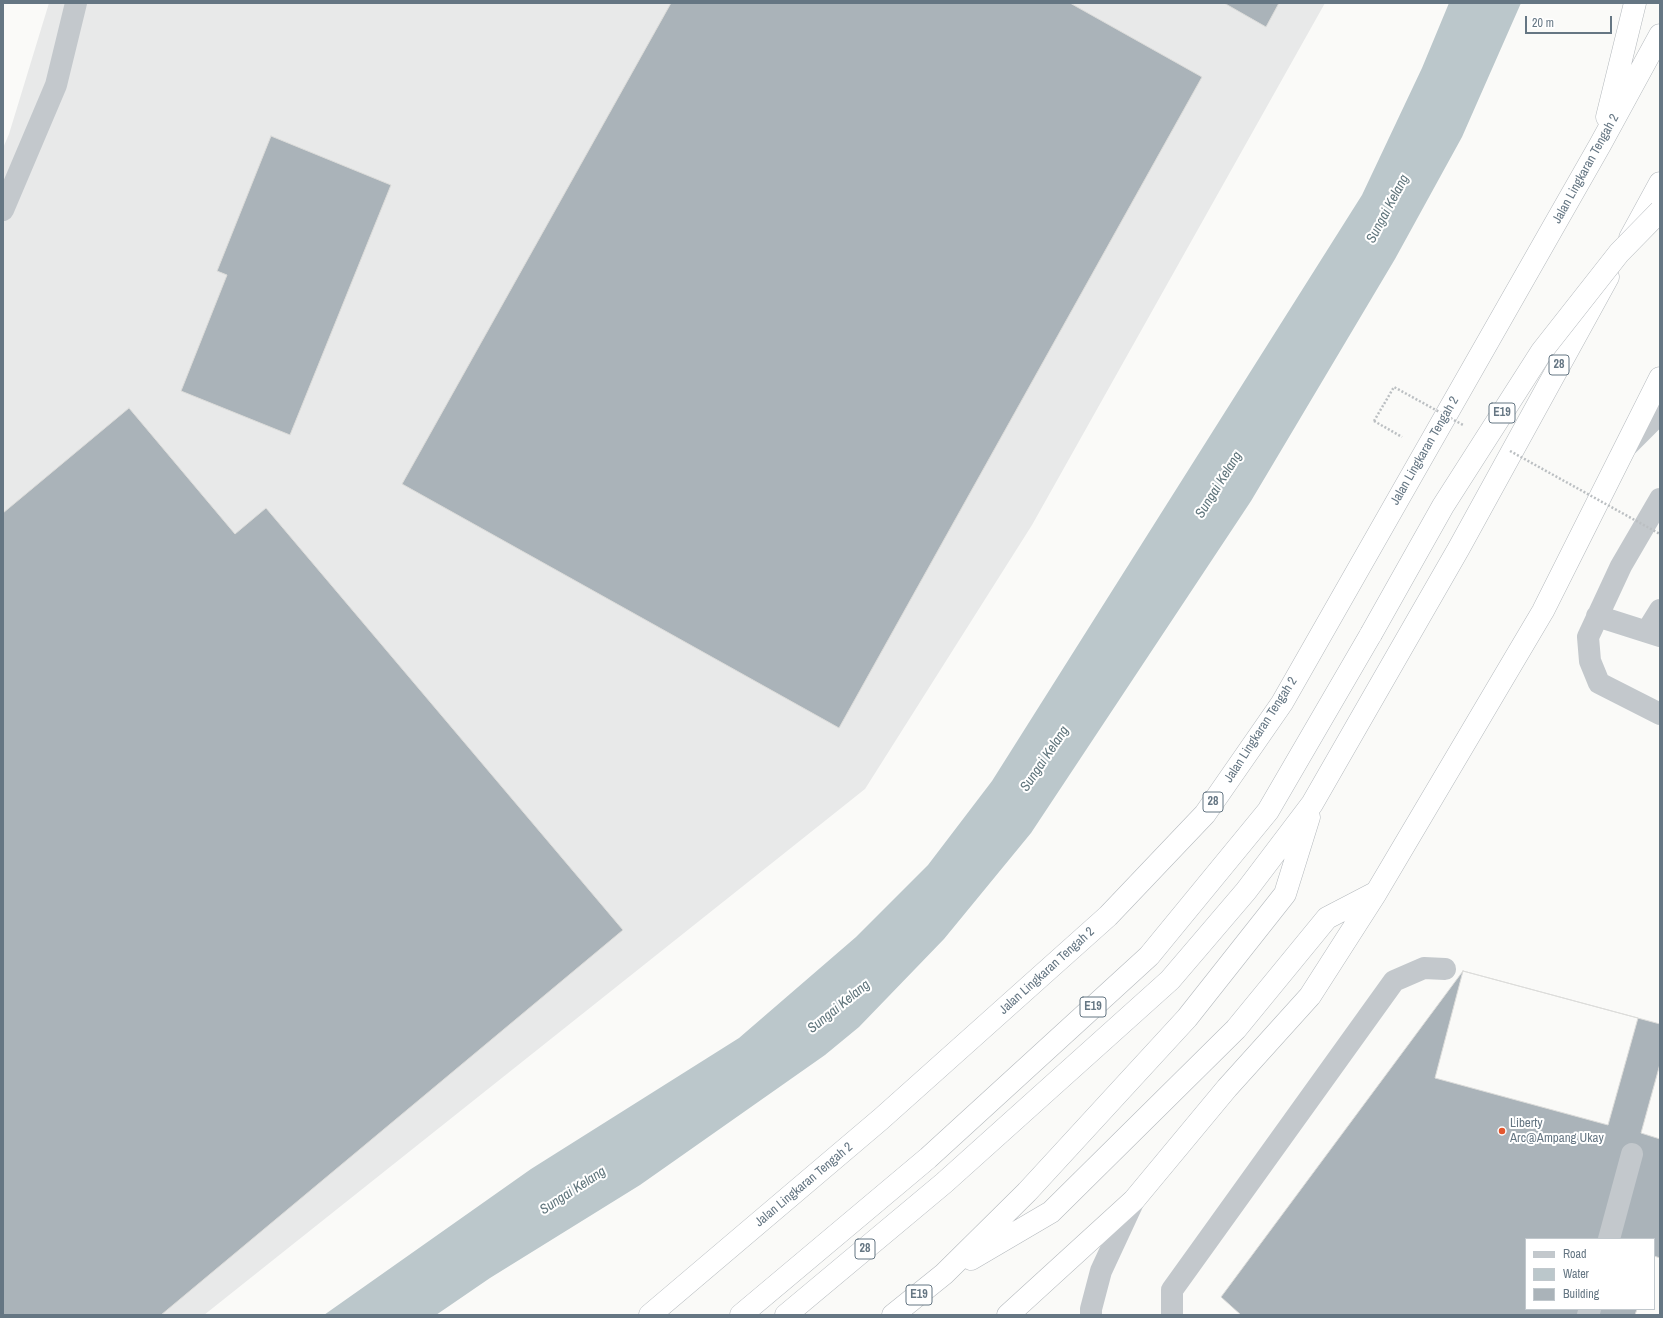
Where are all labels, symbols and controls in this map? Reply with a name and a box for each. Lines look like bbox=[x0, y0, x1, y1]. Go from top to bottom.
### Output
scale bar bbox=[1527, 8, 1614, 34]
text: 20 m bbox=[1532, 15, 1554, 31]
street label: Jalan Lingkaran Tengah 2 bbox=[1549, 112, 1623, 226]
water label: Sungai Kelang bbox=[1363, 172, 1413, 246]
road number: 28 bbox=[1549, 355, 1569, 375]
street label: Jalan Lingkaran Tengah 2 bbox=[1388, 394, 1462, 508]
road number: E19 bbox=[1489, 403, 1515, 423]
water label: Sungai Kelang bbox=[1192, 449, 1246, 521]
street label: Jalan Lingkaran Tengah 2 bbox=[1221, 674, 1301, 786]
water label: Sungai Kelang bbox=[1017, 723, 1073, 795]
road number: 28 bbox=[1203, 792, 1223, 812]
street label: Jalan Lingkaran Tengah 2 bbox=[996, 924, 1098, 1018]
water label: Sungai Kelang bbox=[804, 977, 874, 1037]
road number: E19 bbox=[1080, 997, 1106, 1017]
place label: Liberty Arc@Ampang Ukay bbox=[1510, 1116, 1604, 1147]
marker: Liberty Arc@Ampang Ukay bbox=[1497, 1126, 1507, 1136]
street label: Jalan Lingkaran Tengah 2 bbox=[752, 1140, 856, 1230]
water label: Sungai Kelang bbox=[537, 1163, 609, 1219]
legend bbox=[1525, 1238, 1655, 1310]
road number: 28 bbox=[855, 1239, 875, 1259]
text: Road bbox=[1563, 1246, 1587, 1262]
text: Water bbox=[1563, 1266, 1589, 1282]
road number: E19 bbox=[906, 1285, 932, 1305]
text: Building bbox=[1563, 1286, 1599, 1302]

